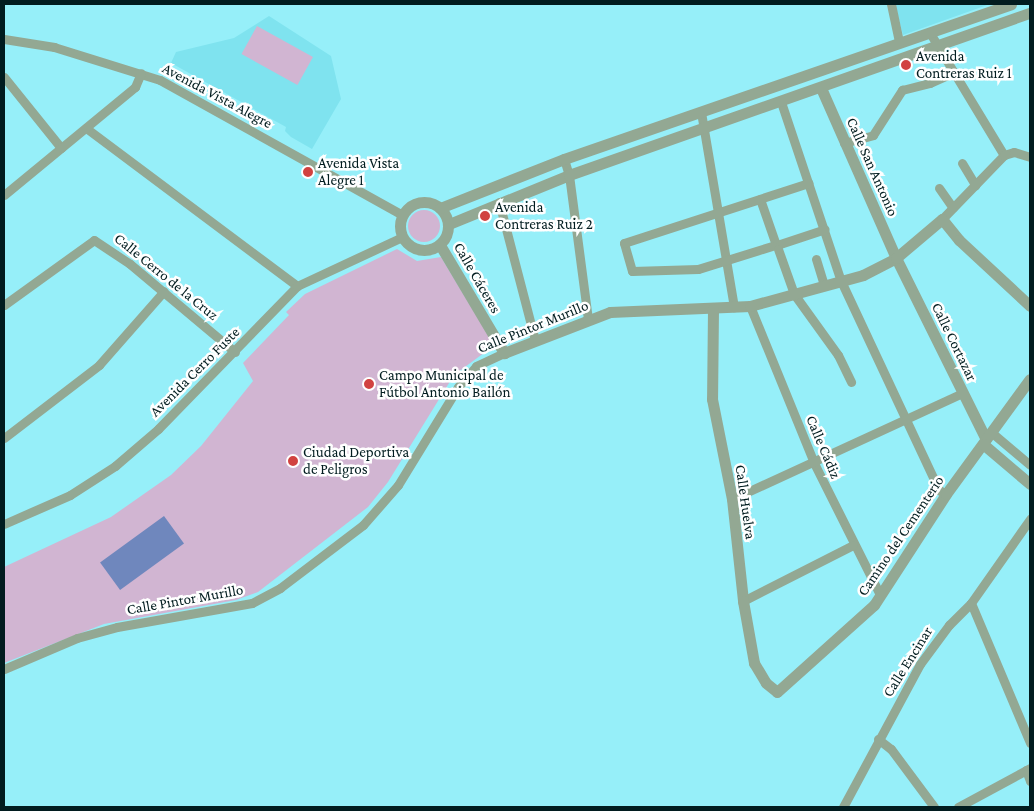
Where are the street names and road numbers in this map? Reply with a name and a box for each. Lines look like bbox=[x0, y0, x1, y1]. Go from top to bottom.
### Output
street label: Avenida Vista Alegre bbox=[159, 59, 275, 133]
street label: Calle San Antonio bbox=[842, 115, 902, 219]
street label: Calle Cerro de la Cruz bbox=[110, 230, 222, 324]
street label: Calle Cáceres bbox=[449, 239, 505, 317]
street label: Calle Pintor Murillo bbox=[475, 297, 591, 357]
street label: Calle Cortazar bbox=[927, 300, 981, 384]
street label: Avenida Cerro Fuste bbox=[146, 323, 244, 421]
street label: Calle Cádiz bbox=[802, 413, 844, 481]
street label: Calle Huelva bbox=[731, 464, 759, 540]
street label: Camino del Cementerio bbox=[854, 472, 948, 600]
street label: Calle Pintor Murillo bbox=[125, 581, 245, 619]
street label: Calle Encinar bbox=[879, 623, 937, 701]

